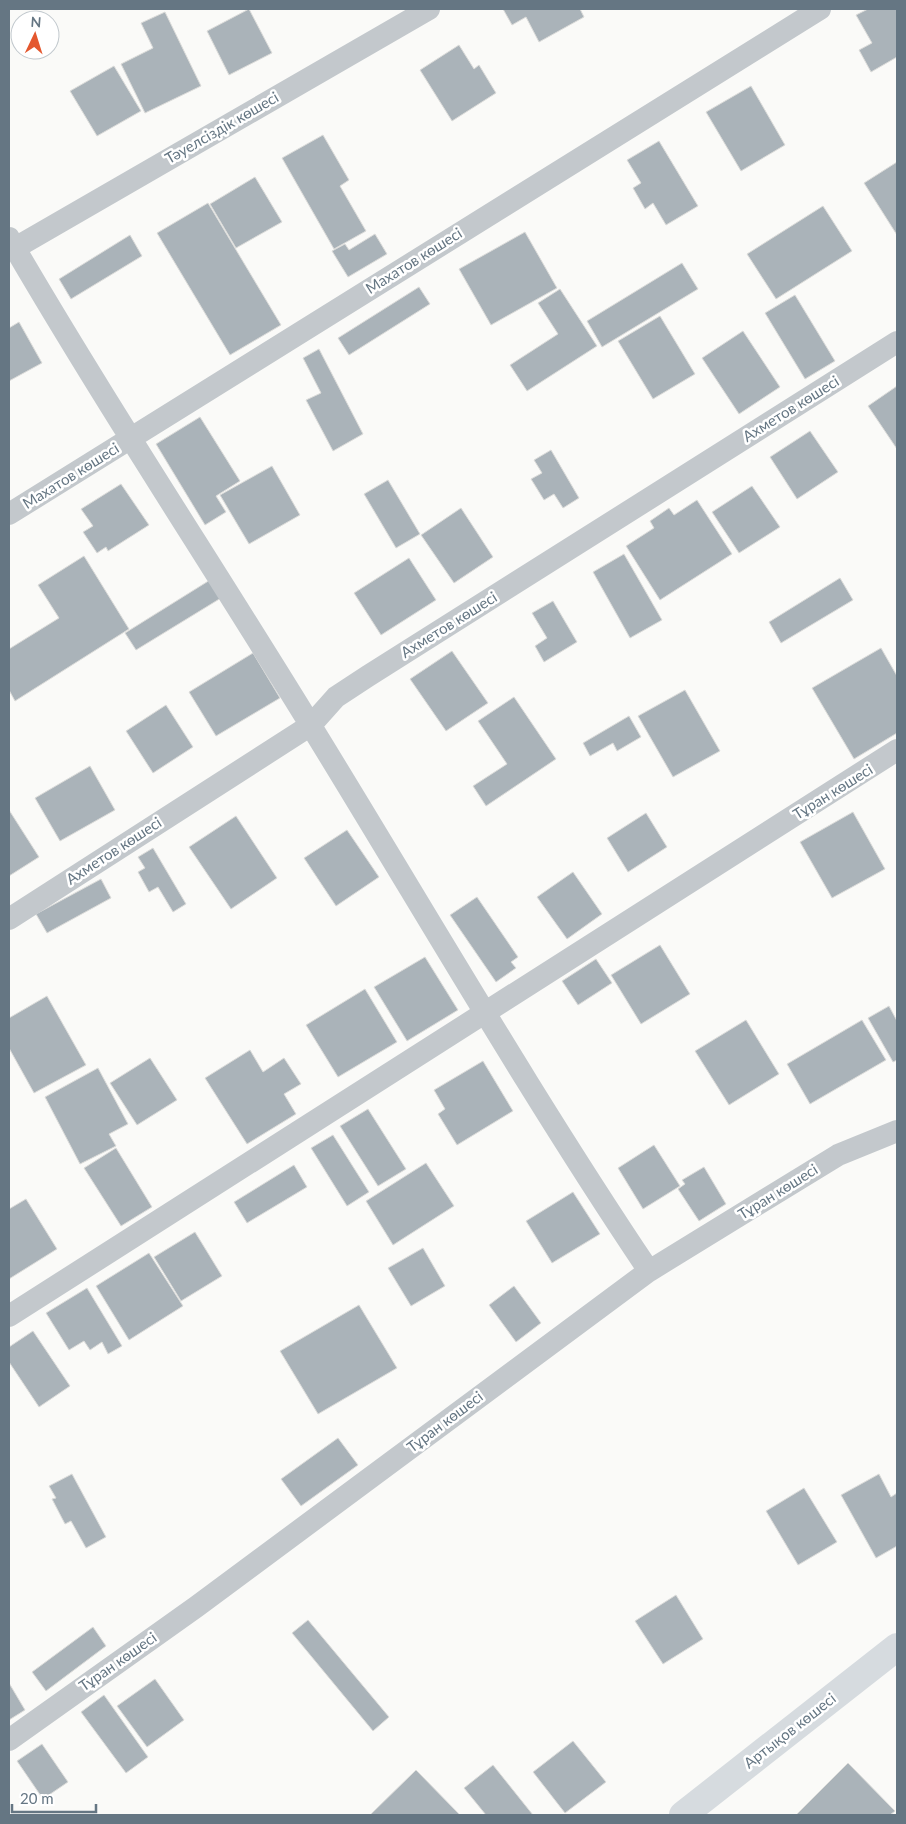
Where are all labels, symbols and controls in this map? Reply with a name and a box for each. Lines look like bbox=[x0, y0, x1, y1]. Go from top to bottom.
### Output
north arrow bbox=[10, 10, 60, 60]
text: N bbox=[30, 13, 42, 30]
street label: Тәуелсіздік көшесі bbox=[162, 87, 281, 167]
street label: Махатов көшесі bbox=[362, 223, 465, 297]
street label: Ахметов көшесі bbox=[739, 371, 842, 445]
street label: Махатов көшесі bbox=[19, 438, 122, 512]
street label: Ахметов көшесі bbox=[397, 587, 500, 661]
street label: Тұран көшесі bbox=[789, 760, 876, 823]
street label: Ахметов көшесі bbox=[62, 813, 165, 888]
street label: Тұран көшесі bbox=[734, 1160, 821, 1223]
street label: Тұран көшесі bbox=[403, 1387, 486, 1456]
street label: Тұран көшесі bbox=[75, 1628, 160, 1694]
street label: Артықов көшесі bbox=[740, 1689, 839, 1772]
scale bar bbox=[12, 1782, 96, 1814]
text: 20 m bbox=[20, 1789, 54, 1807]

